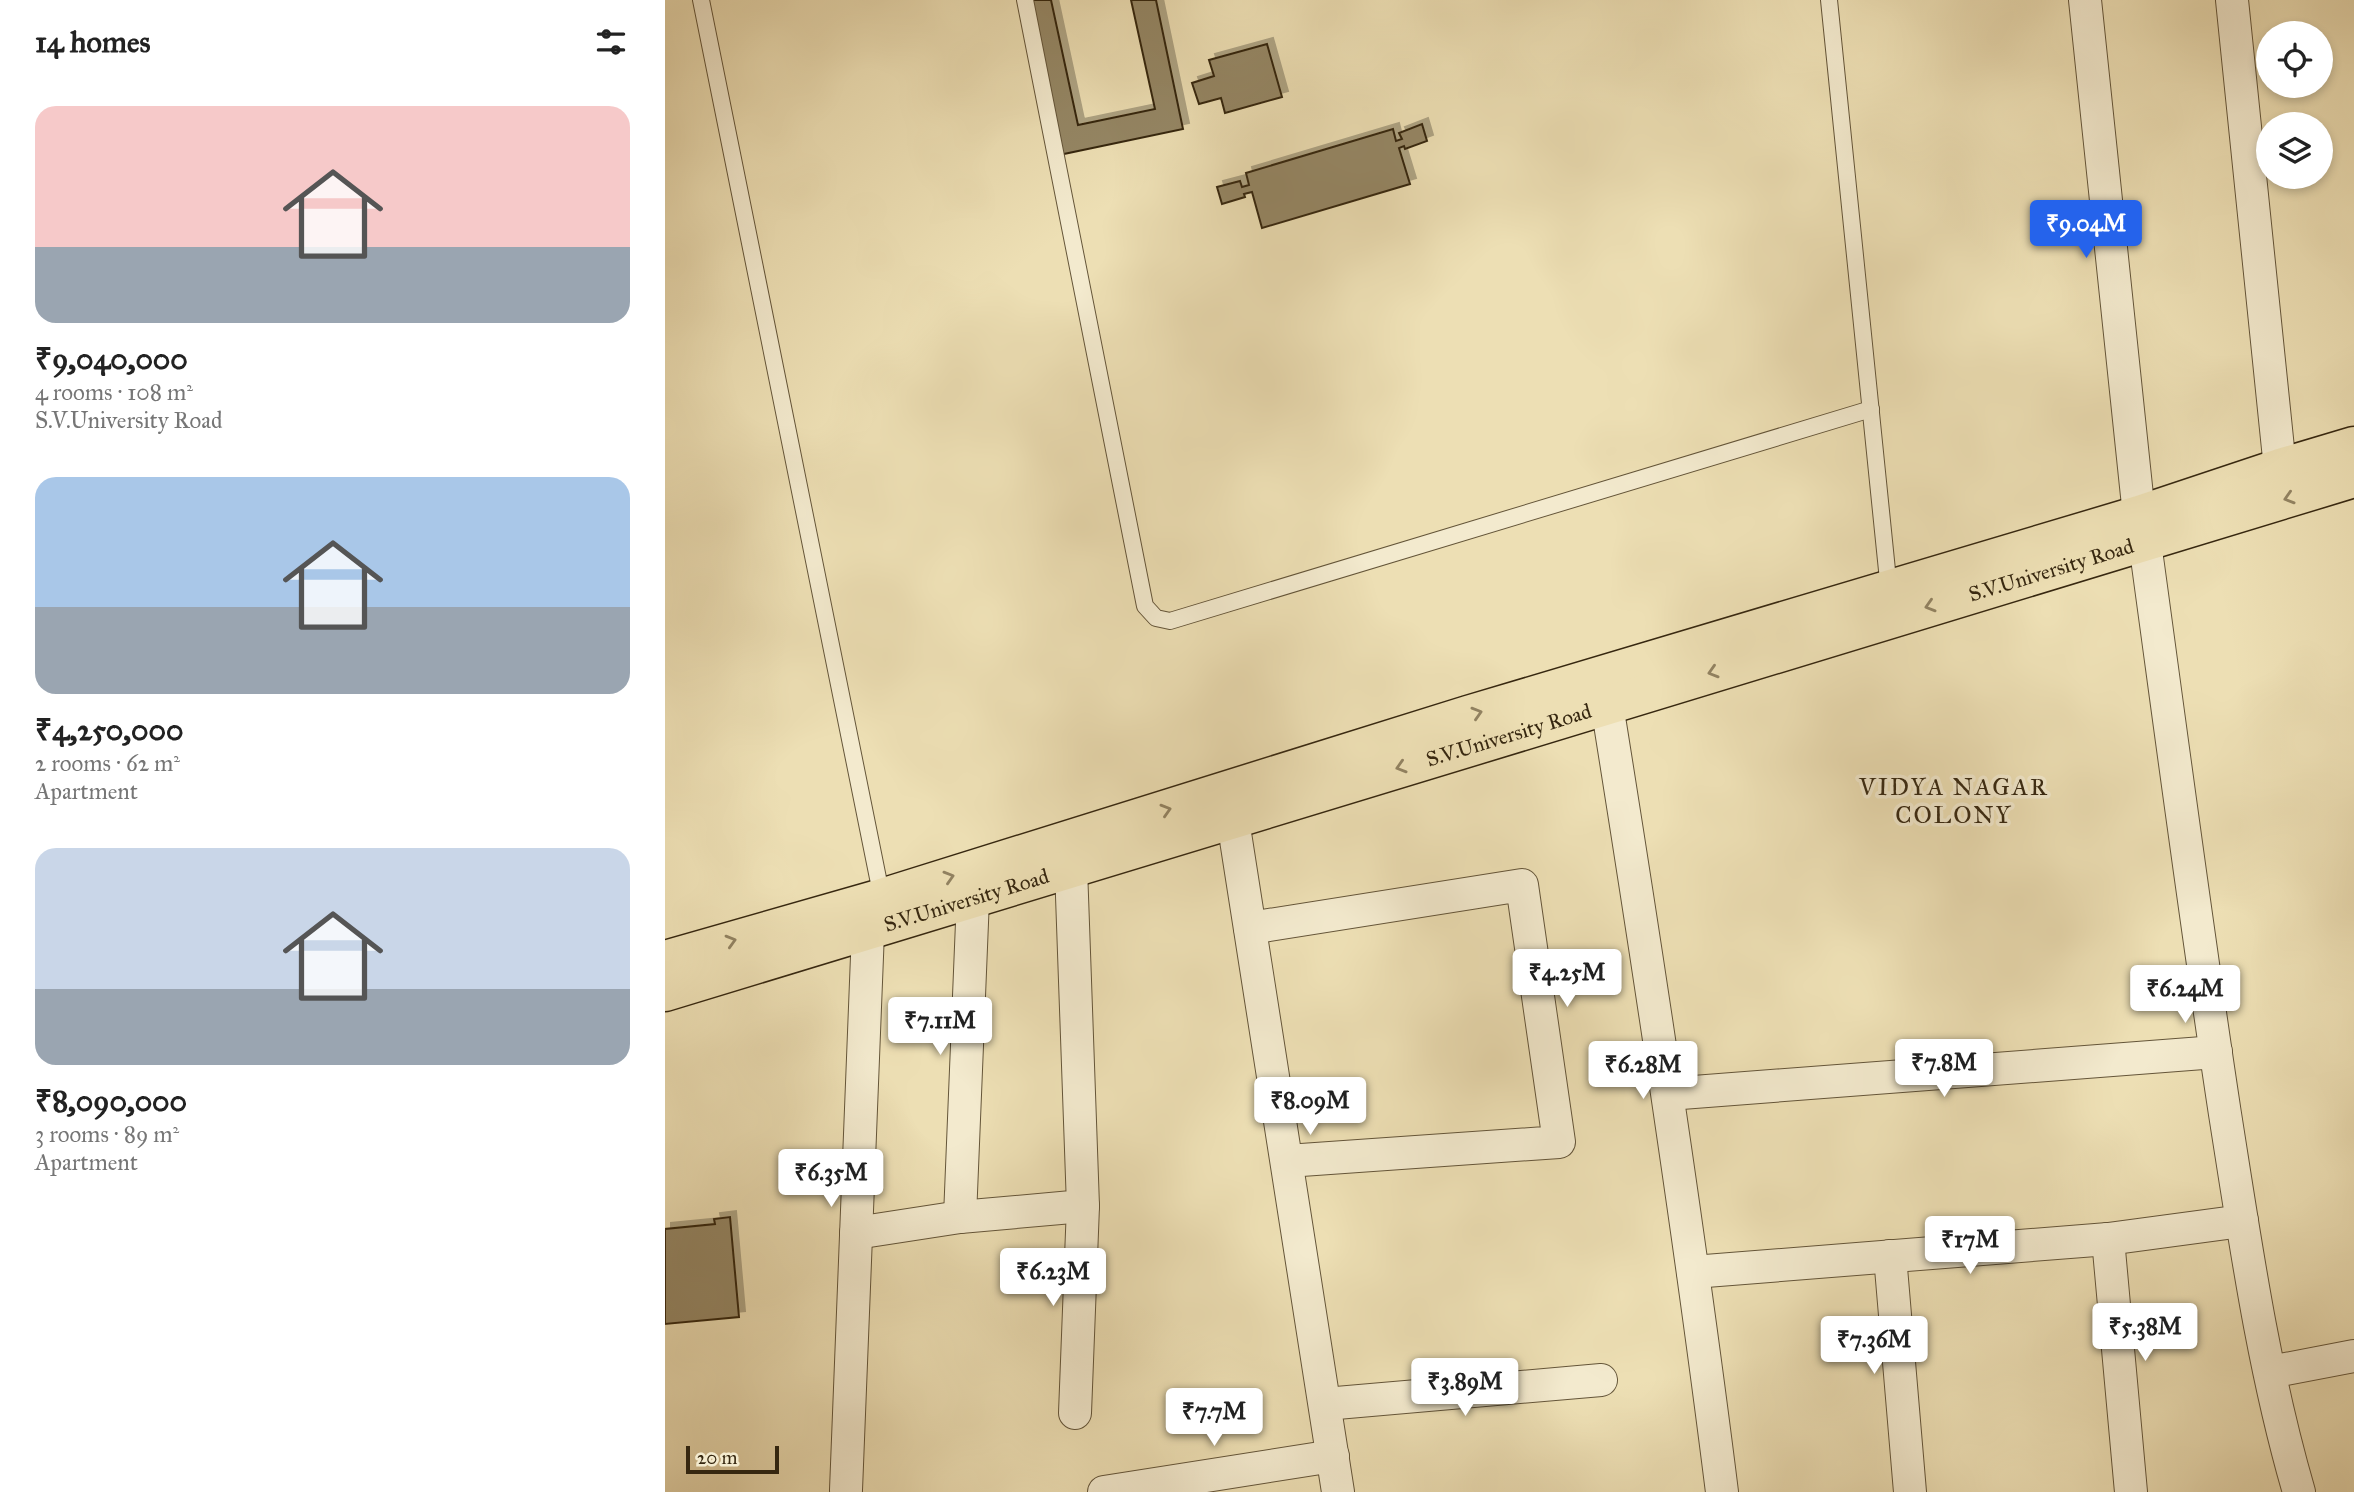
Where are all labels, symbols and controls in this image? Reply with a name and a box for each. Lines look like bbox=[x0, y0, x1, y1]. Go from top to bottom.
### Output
map controls bbox=[2256, 21, 2333, 189]
button: locate bbox=[2256, 21, 2333, 98]
icon: filters bbox=[592, 23, 630, 61]
text: 14 homes bbox=[35, 24, 150, 60]
button: layers bbox=[2256, 112, 2333, 189]
icon: home bbox=[270, 151, 396, 277]
pin: ₹9.04M bbox=[2029, 201, 2143, 260]
text: ₹9.04M bbox=[2046, 209, 2126, 237]
text: ₹9,040,000 bbox=[35, 341, 188, 377]
text: 4 rooms · 108 m² bbox=[35, 378, 193, 406]
text: S.V.University Road bbox=[35, 406, 223, 434]
one-way arrow bbox=[2283, 490, 2296, 504]
icon: home bbox=[270, 522, 396, 648]
street label: S.V.University Road bbox=[1966, 533, 2137, 608]
one-way arrow bbox=[1925, 598, 1937, 613]
one-way arrow bbox=[1707, 664, 1719, 679]
street label: S.V.University Road bbox=[1423, 698, 1595, 773]
one-way arrow bbox=[1471, 706, 1483, 721]
text: ₹4,250,000 bbox=[35, 712, 183, 748]
text: 2 rooms · 62 m² bbox=[35, 749, 180, 777]
one-way arrow bbox=[1396, 759, 1408, 774]
district label: VIDYA NAGAR COLONY bbox=[1858, 772, 2049, 830]
text: Apartment bbox=[35, 777, 138, 805]
one-way arrow bbox=[1160, 803, 1172, 818]
street label: S.V.University Road bbox=[881, 863, 1053, 938]
one-way arrow bbox=[942, 871, 955, 885]
icon: home bbox=[270, 893, 396, 1019]
one-way arrow bbox=[724, 934, 736, 949]
pin: ₹4.25M bbox=[1510, 950, 1624, 1009]
text: ₹4.25M bbox=[1529, 958, 1605, 986]
pin: ₹6.24M bbox=[2128, 965, 2242, 1025]
text: ₹6.24M bbox=[2146, 974, 2224, 1002]
pin: ₹7.11M bbox=[883, 998, 997, 1057]
text: ₹7.11M bbox=[904, 1006, 976, 1034]
pin: ₹7.8M bbox=[1895, 1040, 1993, 1099]
pin: ₹6.28M bbox=[1586, 1042, 1700, 1101]
text: ₹7.8M bbox=[1911, 1048, 1977, 1076]
text: ₹6.28M bbox=[1604, 1050, 1682, 1078]
pin: ₹8.09M bbox=[1253, 1078, 1367, 1137]
text: ₹8,090,000 bbox=[35, 1083, 187, 1119]
text: ₹8.09M bbox=[1270, 1086, 1350, 1114]
text: 3 rooms · 89 m² bbox=[35, 1120, 179, 1148]
text: Apartment bbox=[35, 1148, 138, 1176]
pin: ₹6.35M bbox=[774, 1150, 888, 1209]
text: ₹6.35M bbox=[794, 1158, 868, 1186]
pin: ₹17M bbox=[1929, 1216, 2011, 1276]
text: ₹17M bbox=[1941, 1225, 1999, 1253]
pin: ₹6.23M bbox=[996, 1248, 1110, 1308]
text: ₹6.23M bbox=[1016, 1257, 1090, 1285]
pin: ₹5.38M bbox=[2088, 1304, 2202, 1363]
text: ₹5.38M bbox=[2108, 1312, 2182, 1340]
pin: ₹7.36M bbox=[1817, 1316, 1931, 1376]
text: ₹7.36M bbox=[1837, 1325, 1911, 1353]
pin: ₹3.89M bbox=[1408, 1358, 1522, 1418]
text: ₹3.89M bbox=[1427, 1367, 1503, 1395]
pin: ₹7.7M bbox=[1165, 1388, 1263, 1448]
text: ₹7.7M bbox=[1182, 1397, 1246, 1425]
scale bar bbox=[686, 1443, 779, 1475]
text: 20 m bbox=[697, 1446, 738, 1469]

